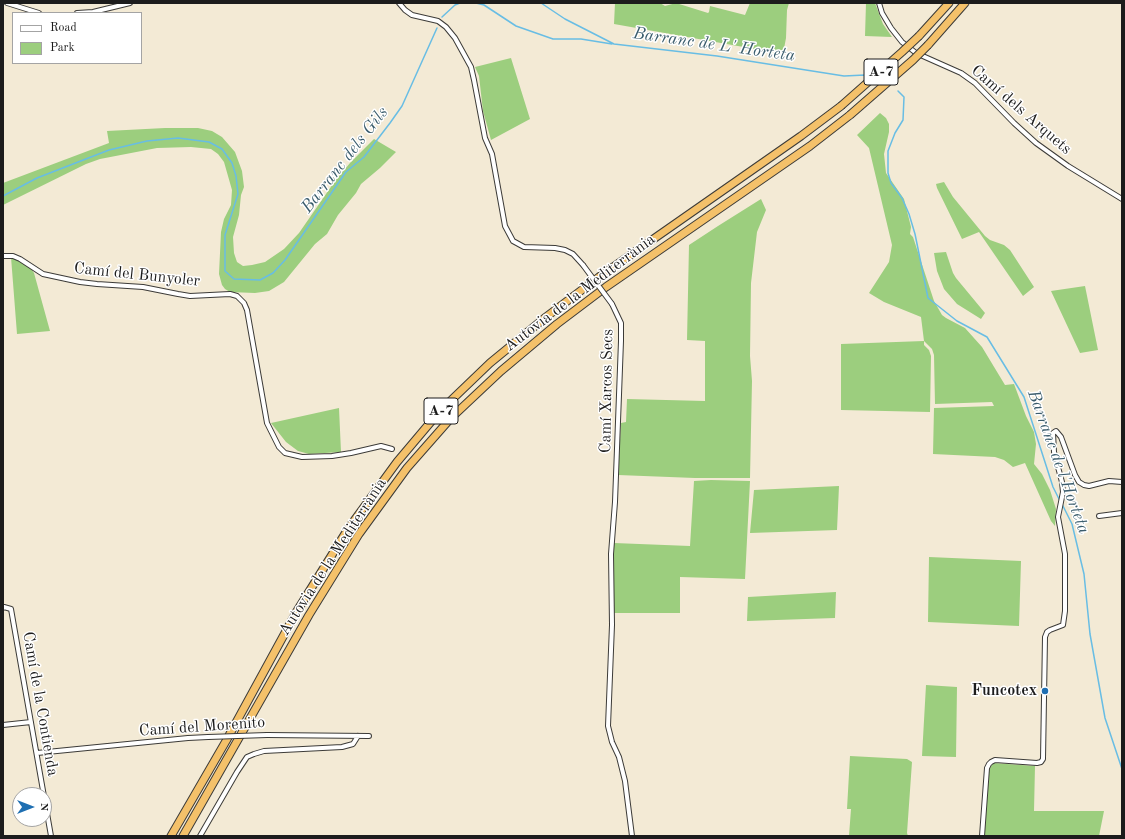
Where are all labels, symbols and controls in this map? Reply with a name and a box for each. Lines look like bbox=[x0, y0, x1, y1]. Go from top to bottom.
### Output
legend bbox=[12, 12, 142, 64]
text: Road bbox=[50, 22, 77, 34]
water label: Barranc de L' Horteta bbox=[632, 24, 796, 66]
text: Park bbox=[50, 42, 75, 54]
road number: A-7 bbox=[864, 59, 898, 85]
street label: Camí dels Arquets bbox=[967, 61, 1075, 159]
water label: Barranc dels Gils bbox=[297, 103, 393, 217]
street label: Autovia de la Mediterrània bbox=[501, 230, 659, 356]
street label: Camí del Bunyoler bbox=[73, 259, 201, 291]
street label: Camí Xarcos Secs bbox=[596, 329, 618, 453]
water label: Barranc de l'Horteta bbox=[1022, 387, 1094, 537]
road number: A-7 bbox=[424, 398, 458, 424]
street label: Autovia de la Mediterrània bbox=[275, 475, 391, 639]
street label: Camí de la Contienda bbox=[18, 630, 62, 778]
place label: Funcotex bbox=[971, 681, 1037, 701]
marker: Funcotex bbox=[1040, 686, 1050, 696]
street label: Camí del Morenito bbox=[138, 713, 266, 741]
north arrow bbox=[12, 787, 52, 827]
text: N bbox=[38, 803, 49, 811]

